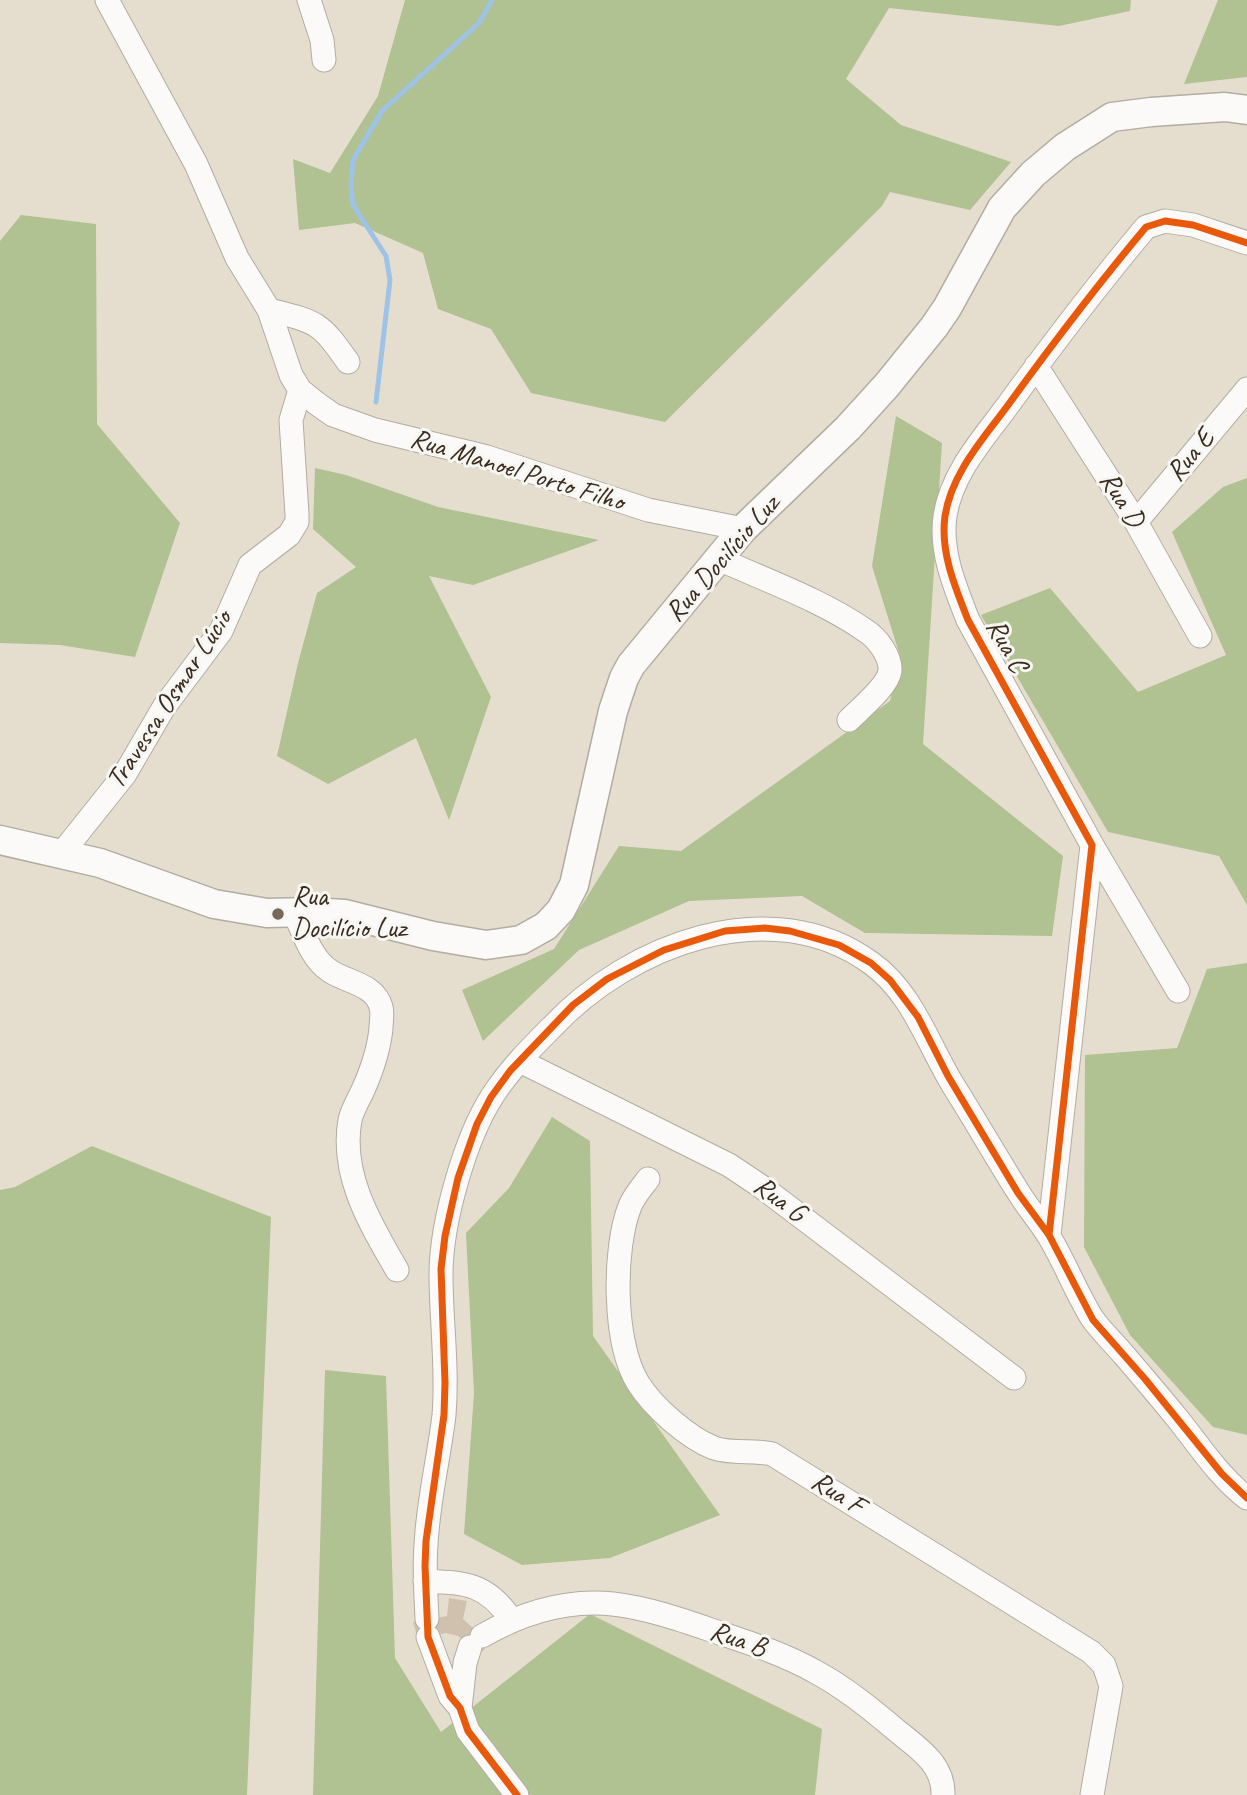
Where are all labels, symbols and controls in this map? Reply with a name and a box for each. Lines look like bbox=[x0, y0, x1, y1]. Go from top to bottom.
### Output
street label: Rua Manoel Porto Filho bbox=[406, 423, 628, 519]
street label: Rua E bbox=[1160, 423, 1222, 489]
street label: Rua D bbox=[1091, 466, 1151, 534]
street label: Rua Docilício Luz bbox=[659, 489, 787, 629]
street label: Travessa Osmar Lúcio bbox=[100, 605, 240, 795]
street label: Rua C bbox=[978, 613, 1034, 679]
place label: Rua Docilício Luz bbox=[292, 881, 406, 947]
marker: Rua Docilício Luz bbox=[270, 906, 286, 922]
street label: Rua G bbox=[746, 1170, 812, 1230]
street label: Rua F bbox=[805, 1465, 869, 1523]
street label: Rua B bbox=[706, 1615, 770, 1665]

